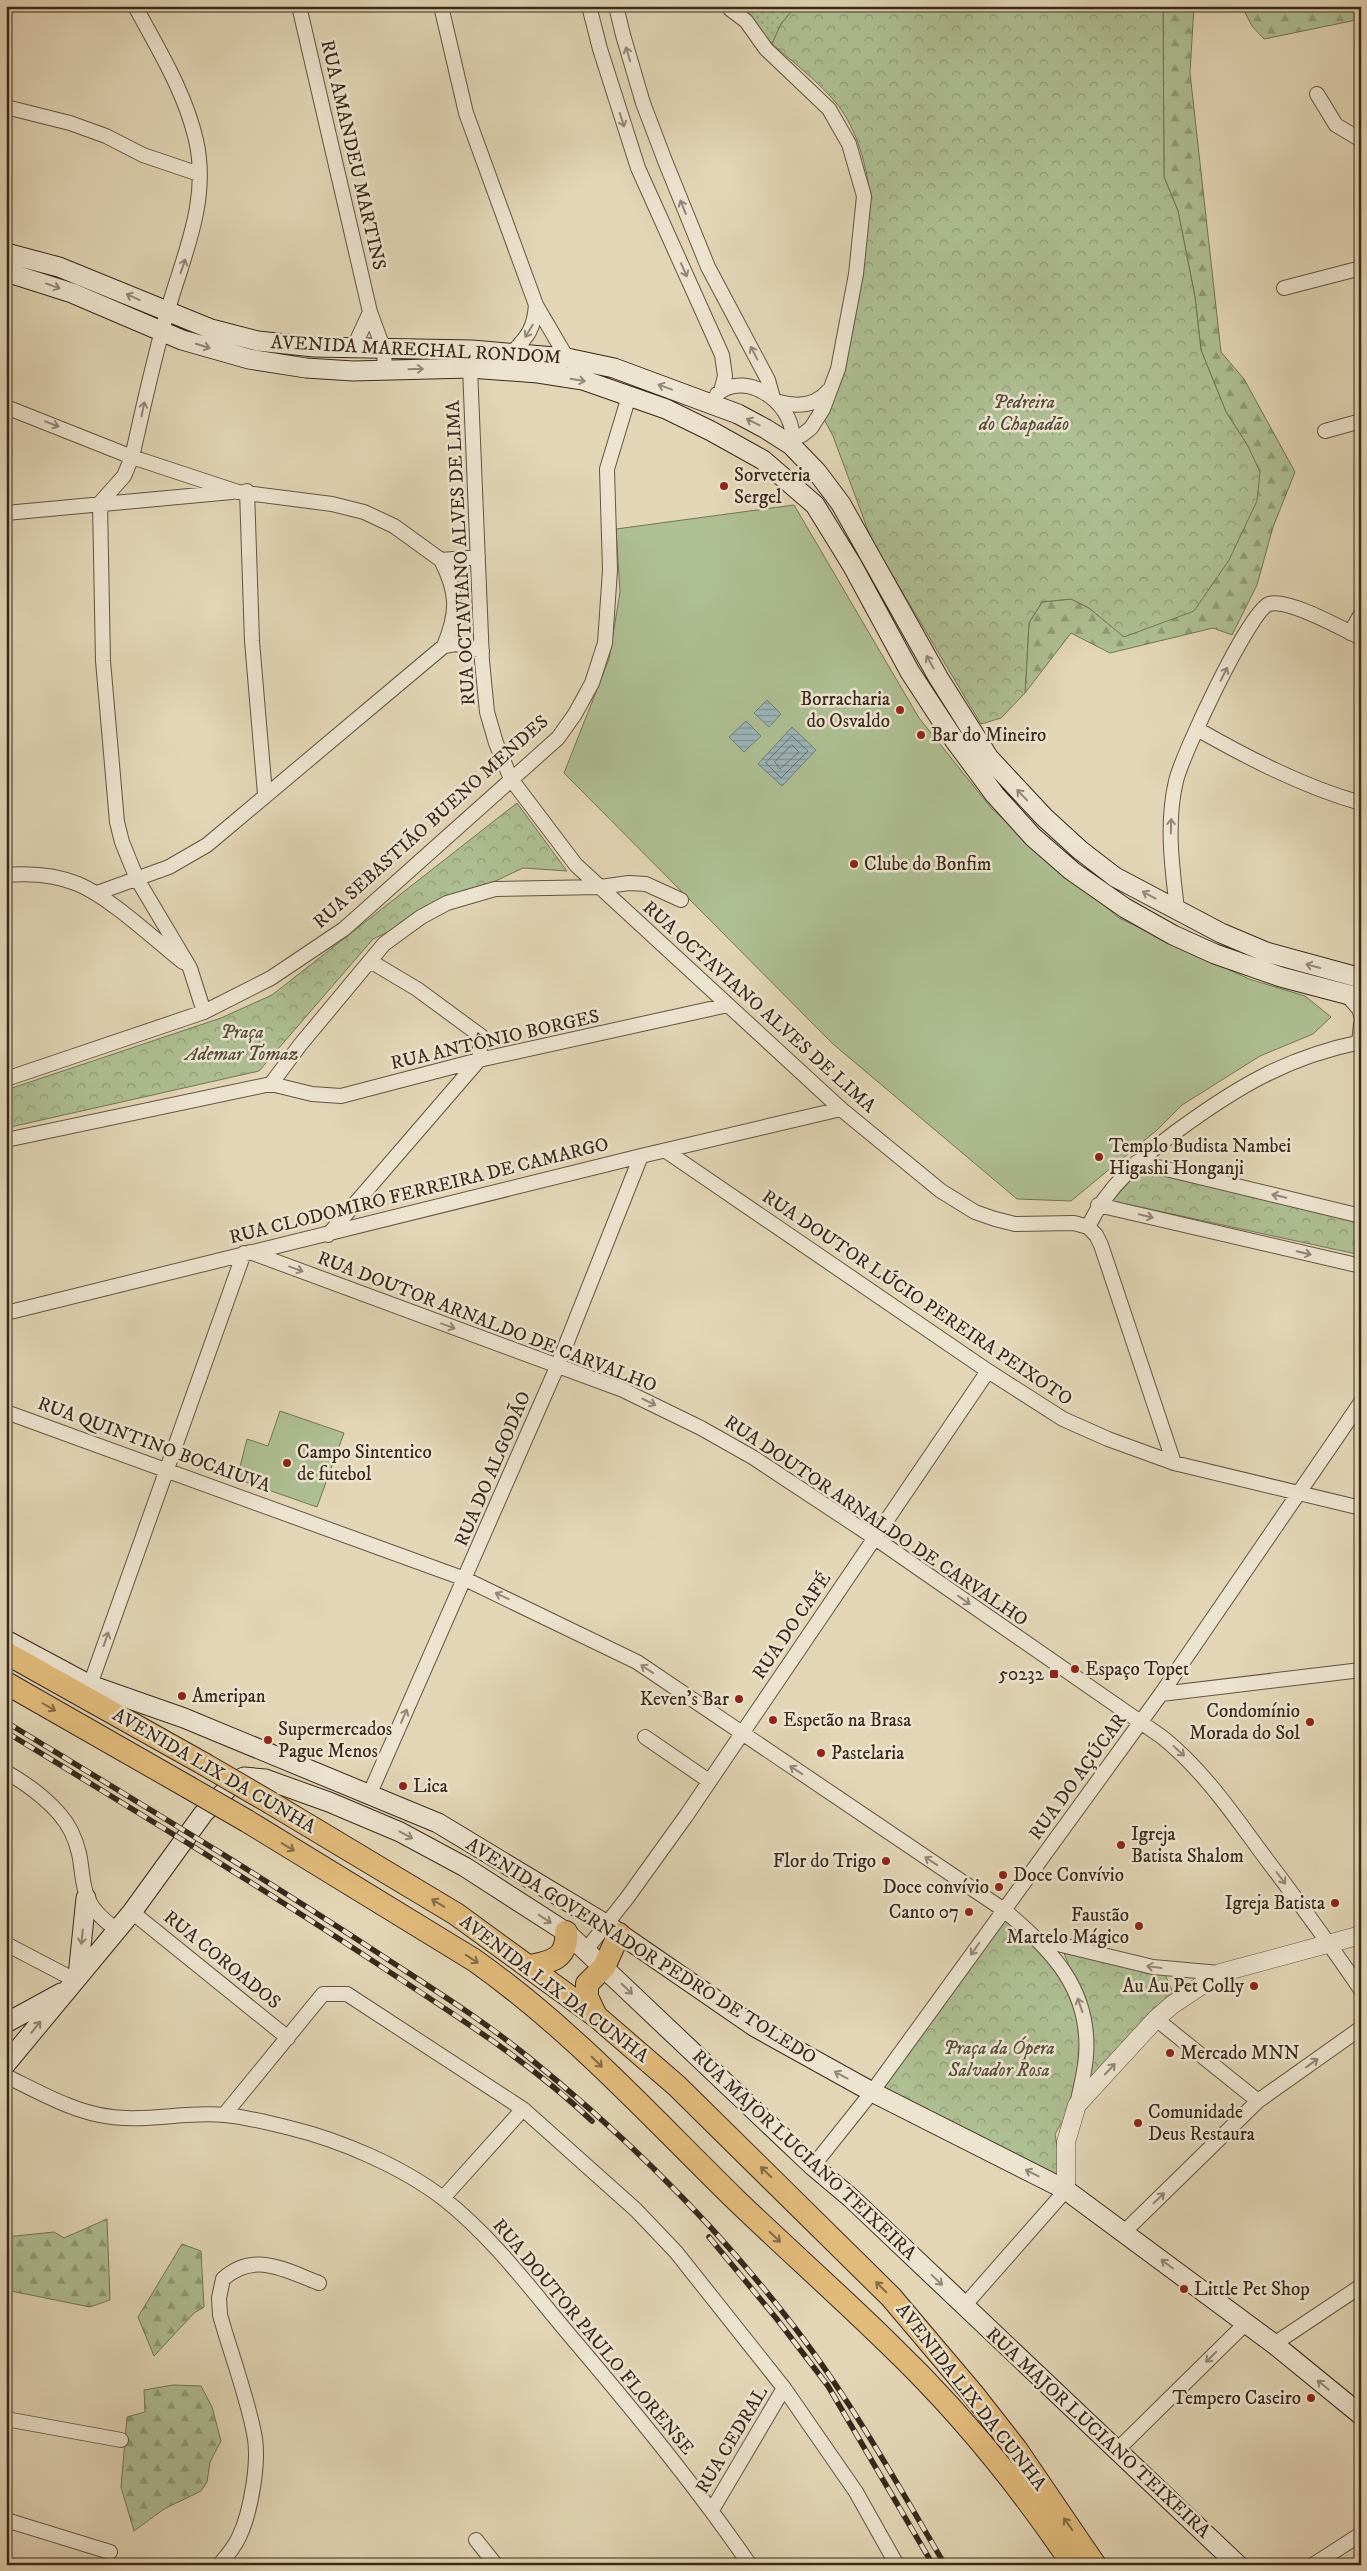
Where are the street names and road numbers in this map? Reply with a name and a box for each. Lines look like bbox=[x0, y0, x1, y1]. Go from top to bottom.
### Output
street label: RUA AMANDEU MARTINS bbox=[315, 38, 391, 272]
street label: AVENIDA MARECHAL RONDOM bbox=[270, 331, 562, 369]
street label: RUA OCTAVIANO ALVES DE LIMA bbox=[441, 399, 480, 706]
street label: RUA SEBASTIÃO BUENO MENDES bbox=[307, 709, 553, 934]
street label: RUA OCTAVIANO ALVES DE LIMA bbox=[638, 896, 881, 1118]
street label: RUA ANTÔNIO BORGES bbox=[388, 1004, 602, 1075]
street label: RUA CLODOMIRO FERREIRA DE CAMARGO bbox=[227, 1133, 611, 1249]
street label: RUA DOUTOR LÚCIO PEREIRA PEIXOTO bbox=[757, 1184, 1078, 1411]
street label: RUA DOUTOR ARNALDO DE CARVALHO bbox=[314, 1247, 660, 1397]
street label: RUA DO ALGODÃO bbox=[448, 1387, 536, 1550]
street label: RUA QUINTINO BOCAIUVA bbox=[34, 1392, 274, 1498]
street label: RUA DOUTOR ARNALDO DE CARVALHO bbox=[720, 1410, 1032, 1632]
street label: RUA DO CAFÉ bbox=[747, 1568, 836, 1684]
street label: AVENIDA LIX DA CUNHA bbox=[108, 1703, 321, 1839]
street label: RUA DO AÇÚCAR bbox=[1023, 1708, 1132, 1845]
street label: AVENIDA GOVERNADOR PEDRO DE TOLEDO bbox=[462, 1833, 820, 2069]
street label: RUA COROADOS bbox=[159, 1906, 285, 2014]
street label: AVENIDA LIX DA CUNHA bbox=[455, 1910, 654, 2068]
street label: RUA MAJOR LUCIANO TEIXEIRA bbox=[687, 2045, 922, 2266]
street label: RUA DOUTOR PAULO FLORENSE bbox=[487, 2214, 699, 2460]
street label: AVENIDA LIX DA CUNHA bbox=[891, 2299, 1052, 2496]
street label: RUA MAJOR LUCIANO TEIXEIRA bbox=[981, 2323, 1216, 2544]
street label: RUA CEDRAL bbox=[691, 2382, 773, 2498]

